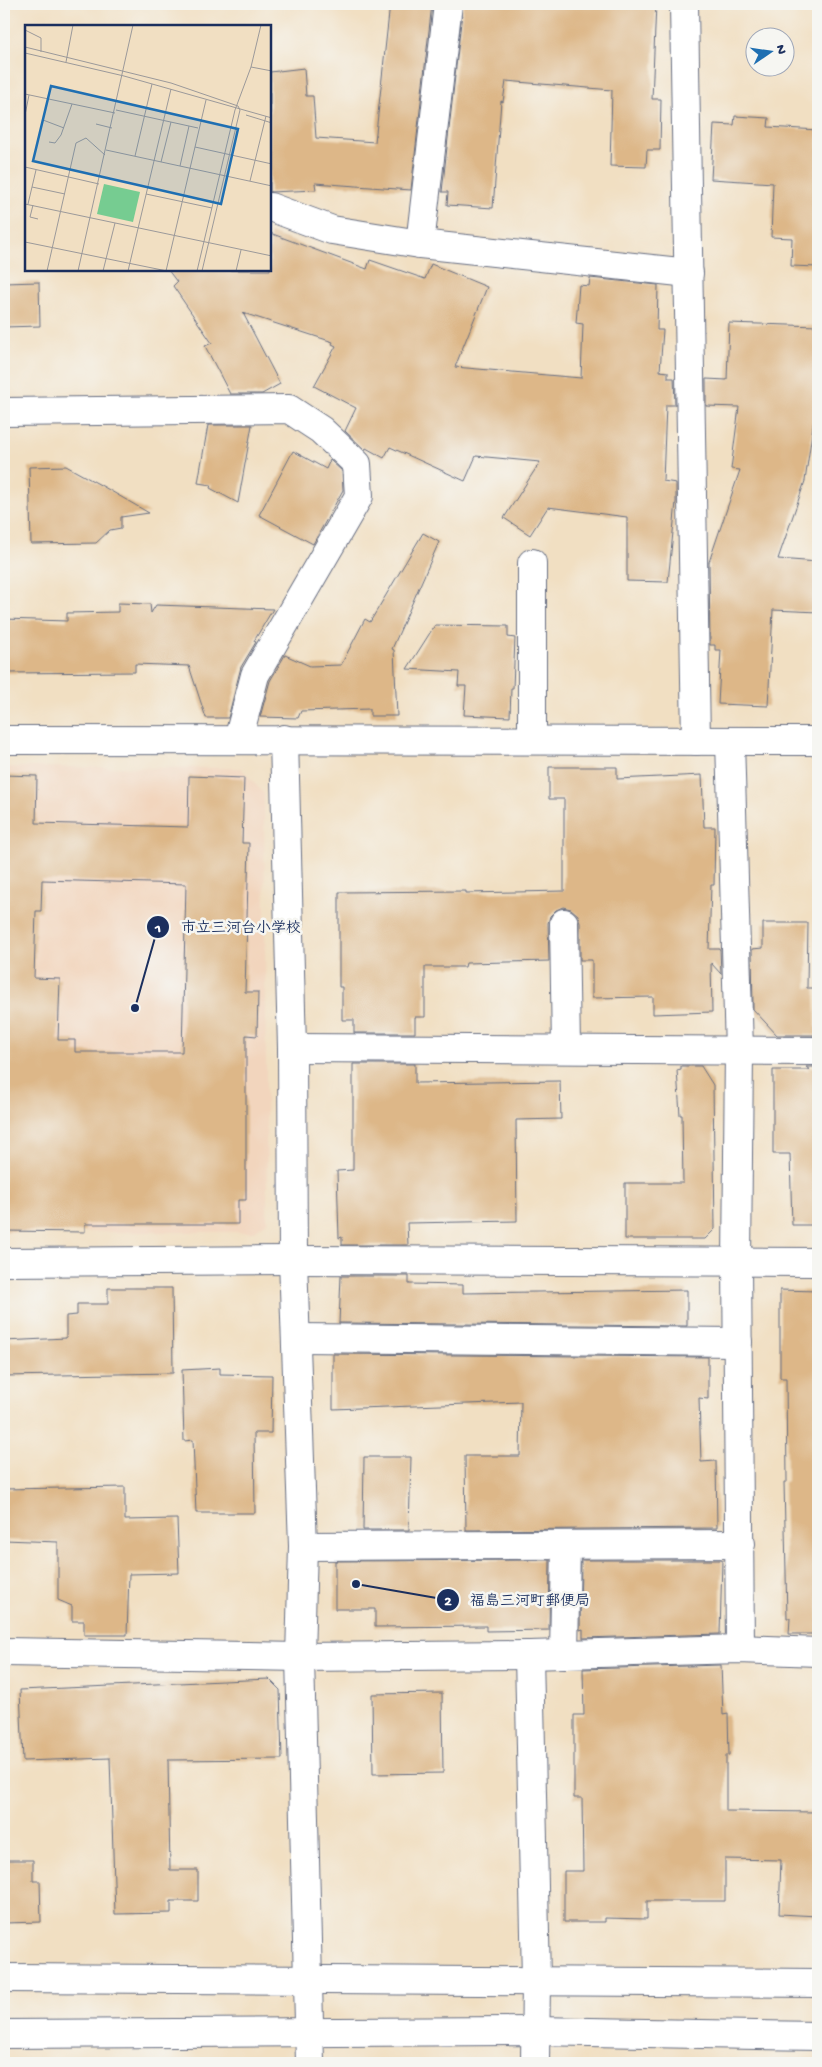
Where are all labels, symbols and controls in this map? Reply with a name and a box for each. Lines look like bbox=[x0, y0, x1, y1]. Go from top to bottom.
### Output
inset map bbox=[25, 25, 271, 271]
north arrow bbox=[744, 28, 794, 78]
text: N bbox=[771, 43, 790, 56]
callout: 市立三河台小学校 bbox=[146, 912, 311, 942]
text: 市立三河台小学校 bbox=[181, 919, 301, 938]
text: 1 bbox=[154, 920, 161, 938]
callout: 福島三河町郵便局 bbox=[435, 1585, 600, 1615]
text: 福島三河町郵便局 bbox=[470, 1592, 590, 1611]
text: 2 bbox=[444, 1593, 452, 1611]

